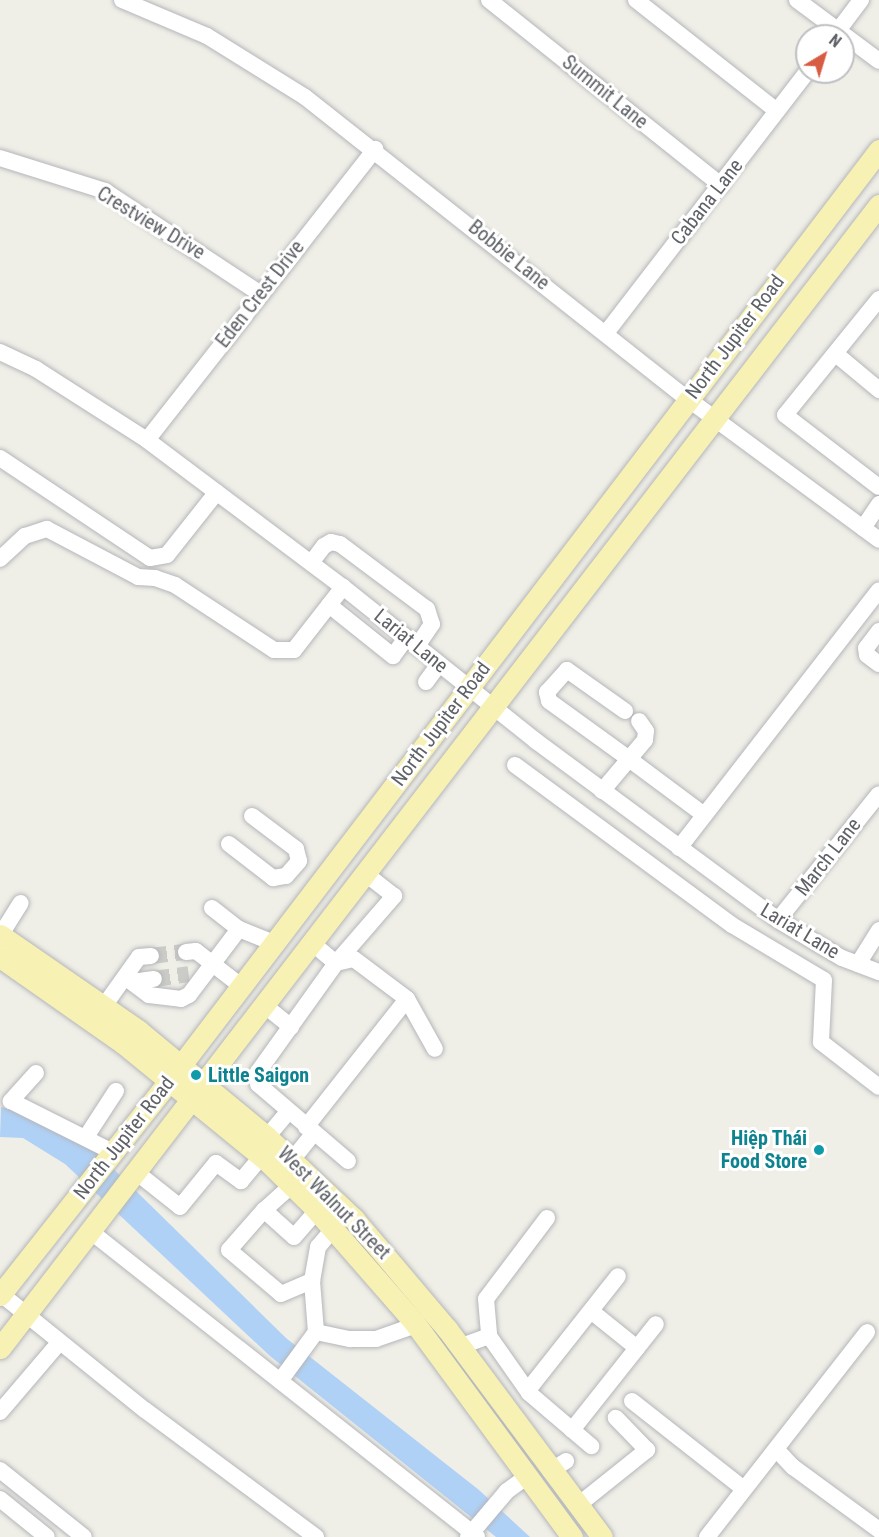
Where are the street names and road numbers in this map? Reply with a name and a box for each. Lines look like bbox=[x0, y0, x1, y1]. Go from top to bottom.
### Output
street label: Summit Lane bbox=[557, 50, 653, 134]
street label: Cabana Lane bbox=[666, 154, 748, 250]
street label: Crestview Drive bbox=[93, 181, 209, 265]
street label: Bobbie Lane bbox=[464, 215, 554, 295]
street label: Eden Crest Drive bbox=[211, 236, 309, 352]
street label: North Jupiter Road bbox=[681, 270, 789, 404]
street label: Lariat Lane bbox=[369, 604, 453, 678]
street label: North Jupiter Road bbox=[387, 657, 495, 791]
street label: March Lane bbox=[790, 813, 866, 901]
street label: Lariat Lane bbox=[756, 898, 844, 964]
street label: North Jupiter Road bbox=[69, 1072, 179, 1204]
street label: West Walnut Street bbox=[273, 1142, 395, 1264]

